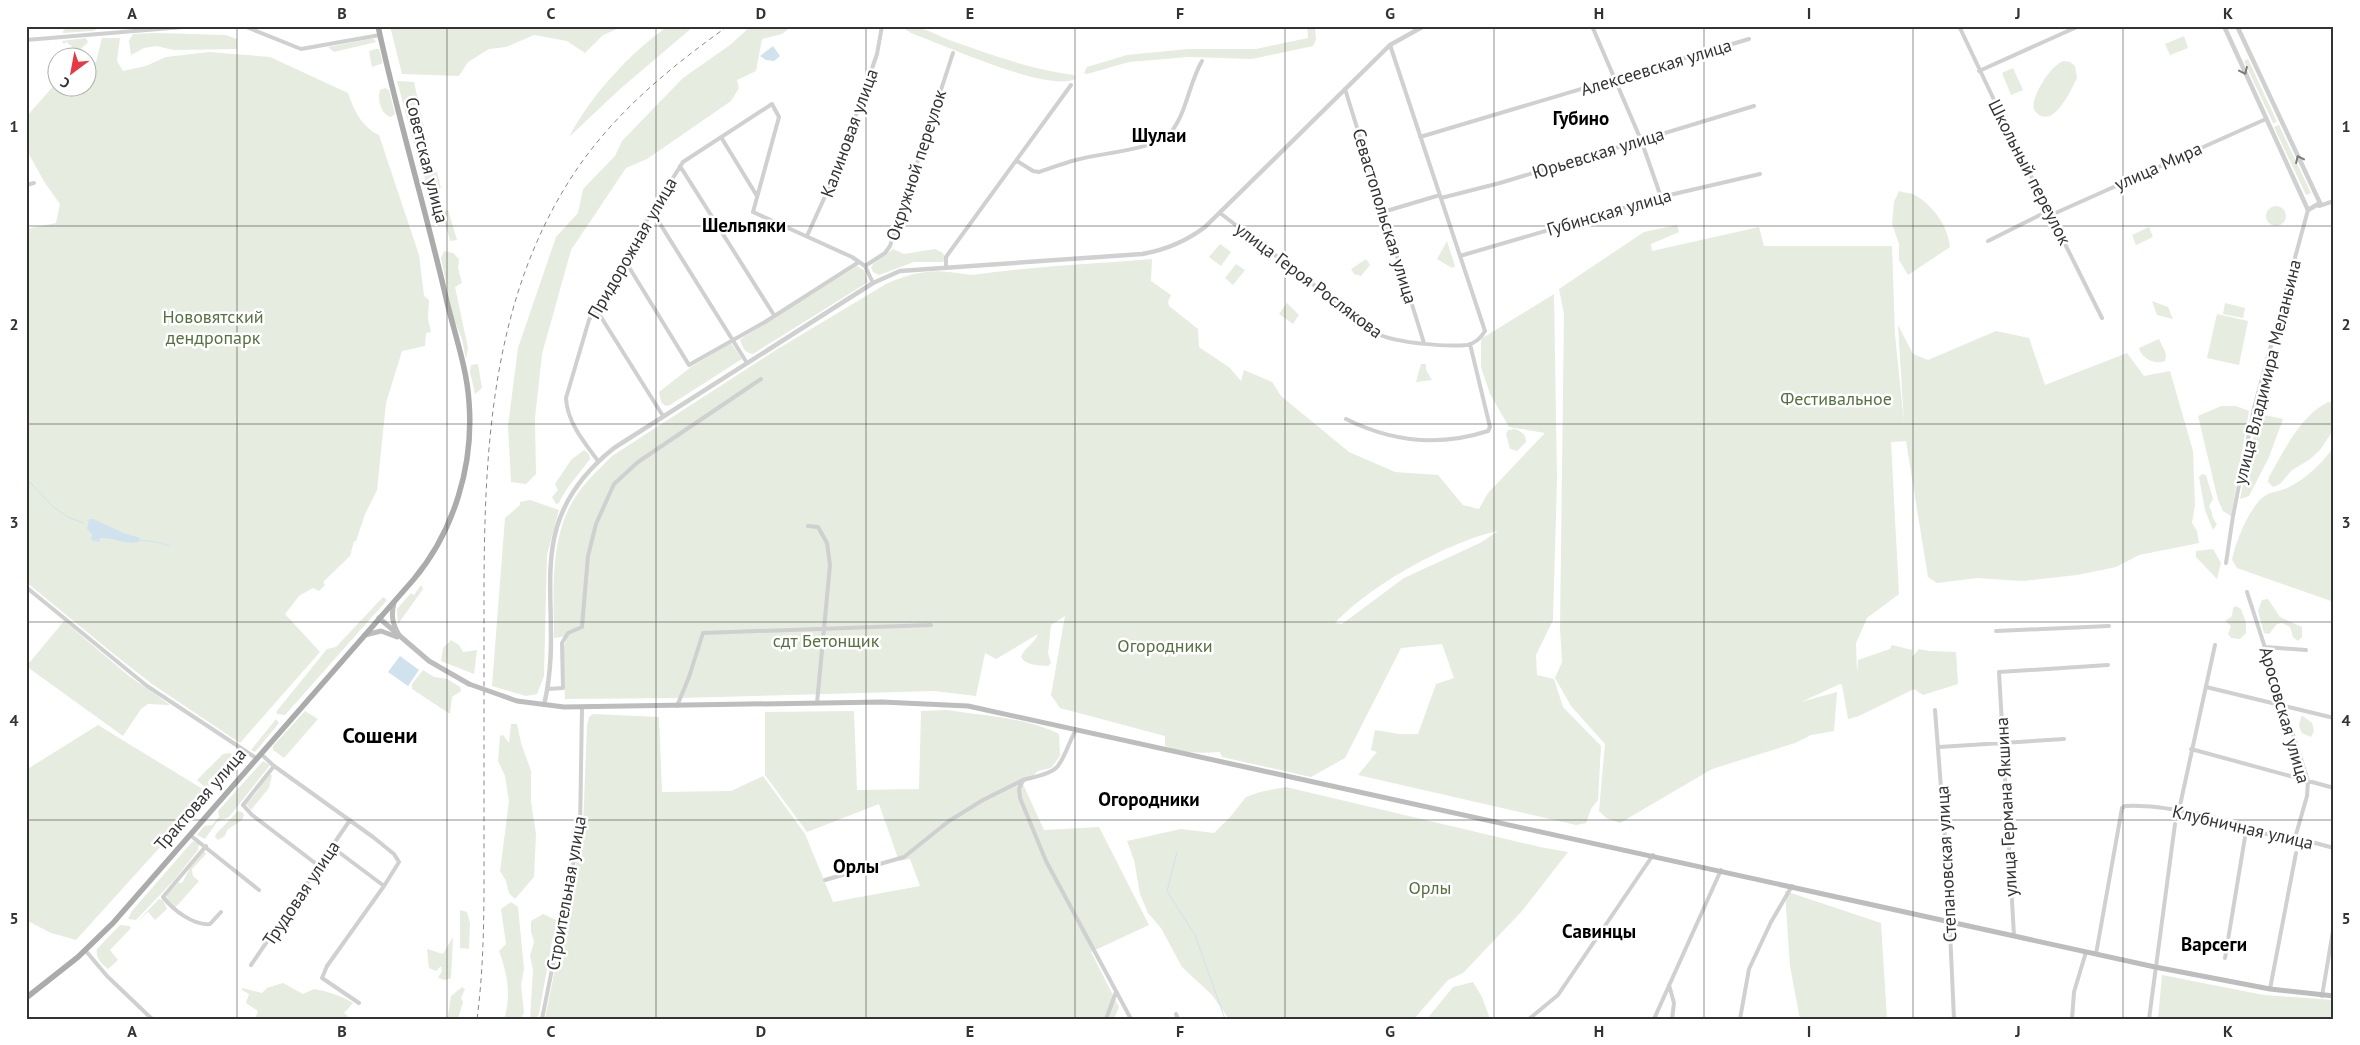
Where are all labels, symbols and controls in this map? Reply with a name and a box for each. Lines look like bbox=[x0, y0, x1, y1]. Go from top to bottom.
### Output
text: A bbox=[127, 3, 137, 23]
text: B bbox=[337, 3, 347, 23]
text: C bbox=[547, 3, 556, 23]
text: D bbox=[756, 3, 766, 23]
text: E bbox=[966, 3, 974, 23]
text: F bbox=[1176, 3, 1184, 23]
text: G bbox=[1385, 3, 1395, 23]
text: H bbox=[1594, 3, 1604, 23]
text: I bbox=[1807, 3, 1811, 23]
text: J bbox=[2014, 3, 2021, 23]
text: K bbox=[2223, 3, 2233, 23]
street label: Алексеевская улица bbox=[1578, 33, 1734, 101]
north arrow bbox=[48, 48, 98, 98]
street label: Калиновая улица bbox=[815, 66, 883, 200]
one-way arrow bbox=[2238, 66, 2249, 75]
text: С bbox=[57, 73, 73, 93]
street label: Окружной переулок bbox=[881, 86, 951, 243]
street label: Советская улица bbox=[400, 95, 454, 225]
street label: Школьный переулок bbox=[1983, 95, 2077, 249]
district label: Губино bbox=[1553, 106, 1609, 130]
text: 1 bbox=[9, 116, 19, 136]
text: 1 bbox=[2341, 116, 2351, 136]
street label: Юрьевская улица bbox=[1529, 122, 1667, 184]
district label: Шулаи bbox=[1132, 123, 1186, 147]
street label: Севастопольская улица bbox=[1347, 125, 1423, 307]
street label: улица Мира bbox=[2111, 137, 2205, 195]
one-way arrow bbox=[2295, 155, 2305, 164]
street label: Придорожная улица bbox=[582, 173, 682, 323]
street label: Губинская улица bbox=[1544, 183, 1674, 241]
district label: Шельпяки bbox=[702, 213, 786, 237]
street label: улица Героя Рослякова bbox=[1231, 217, 1387, 343]
street label: улица Владимира Меланьина bbox=[2228, 257, 2306, 487]
park label: Нововятский дендропарк bbox=[162, 305, 264, 349]
text: 2 bbox=[9, 314, 19, 334]
text: 2 bbox=[2341, 314, 2351, 334]
park label: Фестивальное bbox=[1780, 387, 1892, 410]
text: 3 bbox=[9, 512, 19, 532]
text: 3 bbox=[2341, 512, 2351, 532]
park label: сдт Бетонщик bbox=[773, 629, 880, 652]
park label: Огородники bbox=[1117, 634, 1213, 657]
street label: Аросовская улица bbox=[2255, 644, 2315, 786]
text: 4 bbox=[9, 710, 19, 730]
text: 4 bbox=[2341, 710, 2351, 730]
street label: улица Германа Якшина bbox=[1990, 716, 2022, 898]
district label: Сошени bbox=[343, 721, 417, 749]
street label: Трактовая улица bbox=[149, 743, 251, 855]
street label: Степановская улица bbox=[1930, 785, 1962, 943]
district label: Огородники bbox=[1098, 787, 1200, 811]
street label: Клубничная улица bbox=[2170, 800, 2316, 854]
street label: Строительная улица bbox=[541, 814, 591, 972]
street label: Трудовая улица bbox=[257, 836, 345, 950]
district label: Орлы bbox=[833, 854, 879, 878]
park label: Орлы bbox=[1409, 876, 1451, 899]
text: 5 bbox=[9, 908, 19, 928]
text: 5 bbox=[2341, 908, 2351, 928]
district label: Савинцы bbox=[1562, 919, 1636, 943]
district label: Варсеги bbox=[2181, 932, 2247, 956]
text: A bbox=[127, 1021, 137, 1041]
text: B bbox=[337, 1021, 347, 1041]
text: C bbox=[547, 1021, 556, 1041]
text: D bbox=[756, 1021, 766, 1041]
text: E bbox=[966, 1021, 974, 1041]
text: F bbox=[1176, 1021, 1184, 1041]
text: G bbox=[1385, 1021, 1395, 1041]
text: H bbox=[1594, 1021, 1604, 1041]
text: I bbox=[1807, 1021, 1811, 1041]
text: J bbox=[2014, 1021, 2021, 1041]
text: K bbox=[2223, 1021, 2233, 1041]

